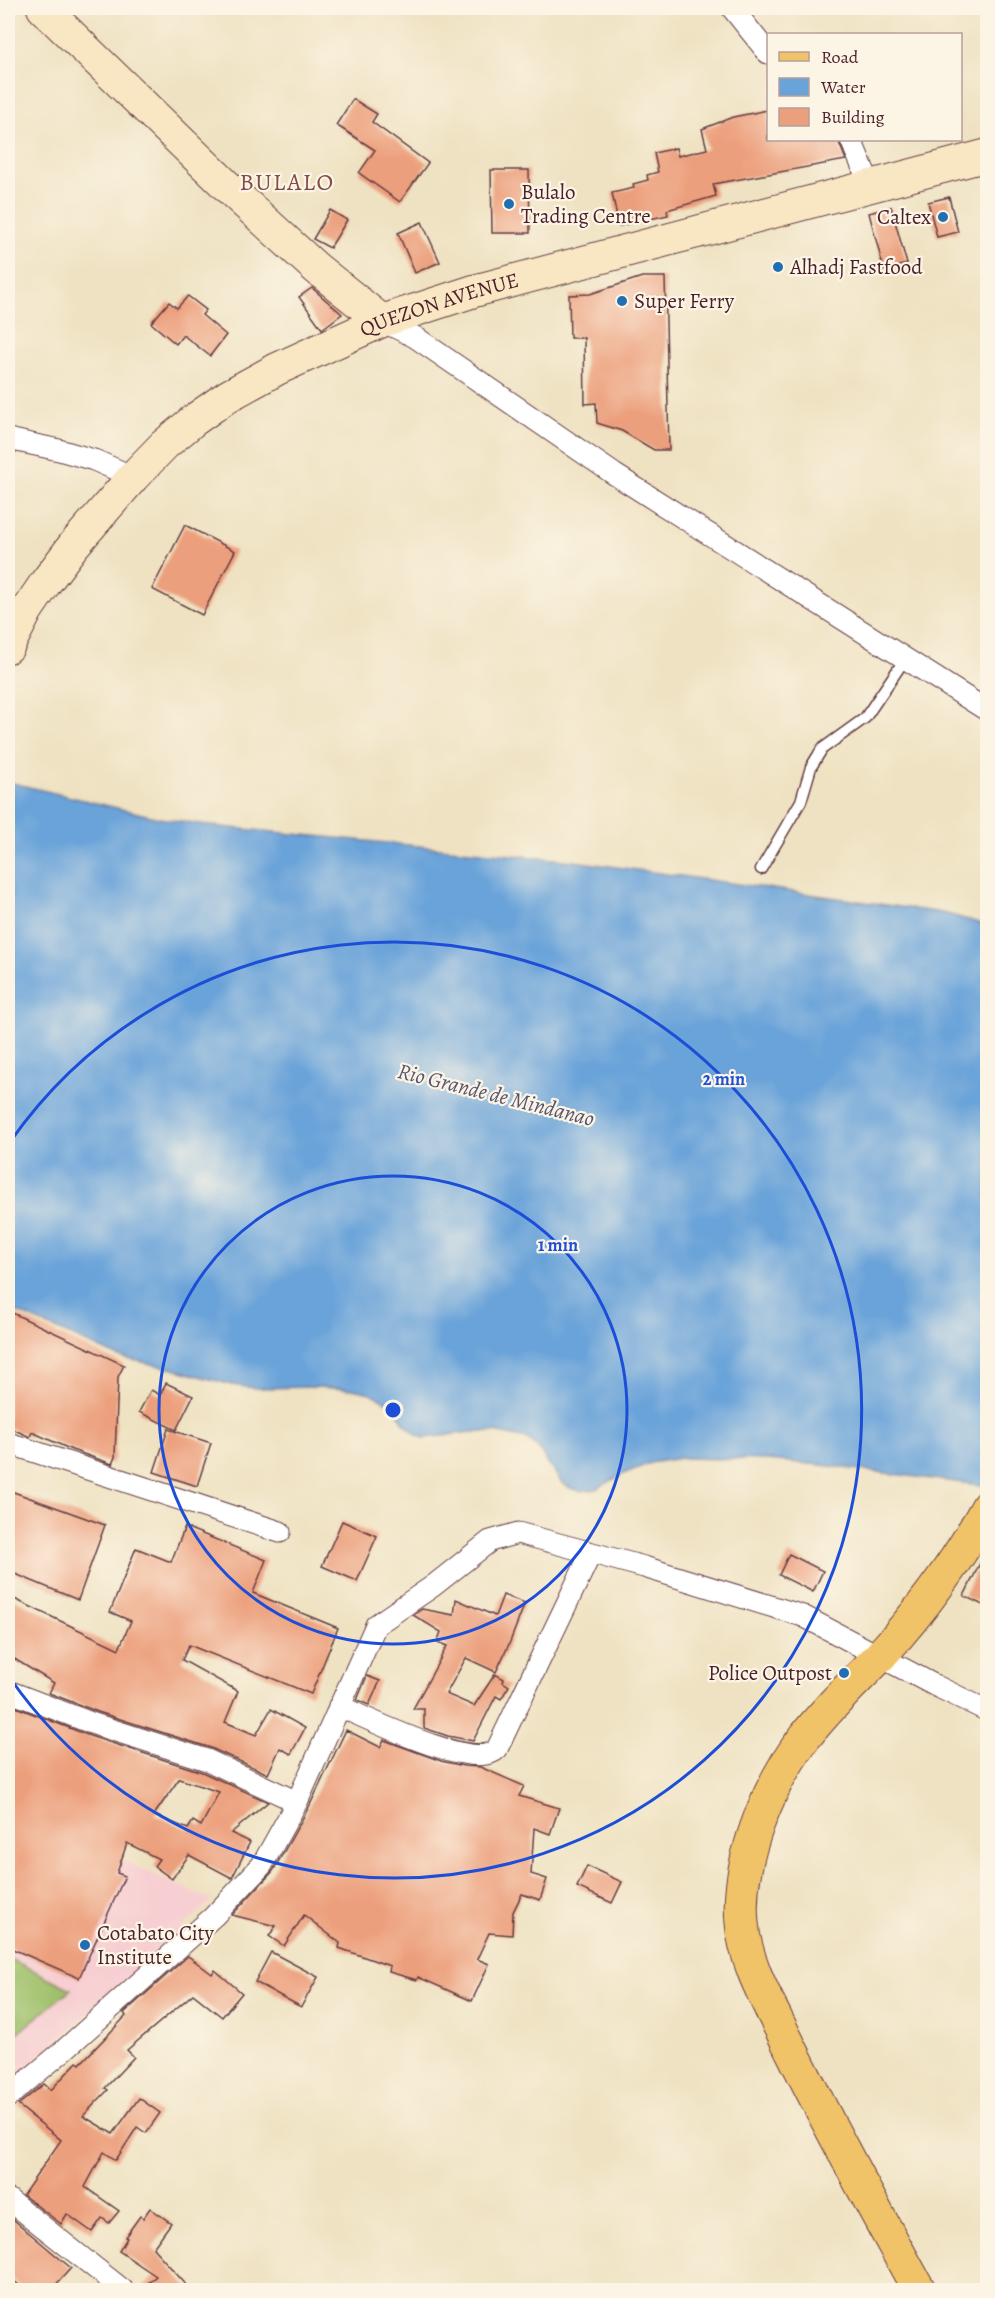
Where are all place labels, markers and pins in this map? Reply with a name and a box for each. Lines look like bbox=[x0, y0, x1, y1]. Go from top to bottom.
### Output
place label: Bulalo Trading Centre bbox=[521, 178, 651, 230]
marker: Bulalo Trading Centre bbox=[502, 197, 516, 211]
place label: Caltex bbox=[877, 203, 931, 231]
marker: Caltex bbox=[936, 210, 950, 224]
place label: Alhadj Fastfood bbox=[789, 253, 923, 281]
marker: Alhadj Fastfood bbox=[771, 260, 785, 274]
place label: Super Ferry bbox=[634, 287, 735, 315]
marker: Super Ferry bbox=[615, 294, 629, 308]
centre of rings bbox=[383, 1400, 403, 1420]
place label: Police Outpost bbox=[708, 1659, 832, 1687]
marker: Police Outpost bbox=[837, 1666, 851, 1680]
place label: Cotabato City Institute bbox=[97, 1919, 214, 1971]
marker: Cotabato City Institute bbox=[78, 1938, 92, 1952]

